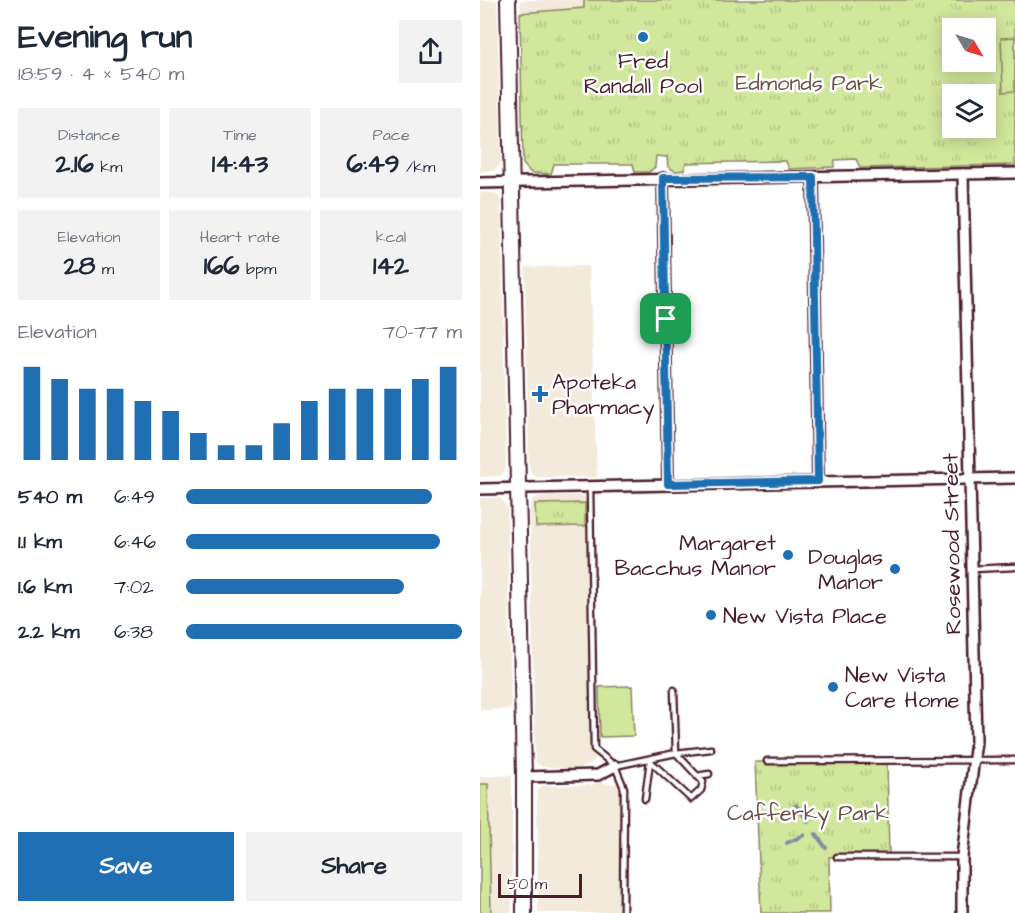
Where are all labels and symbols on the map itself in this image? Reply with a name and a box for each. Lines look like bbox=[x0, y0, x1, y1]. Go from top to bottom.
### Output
north arrow bbox=[942, 18, 996, 72]
marker: Fred Randall Pool bbox=[636, 30, 650, 44]
place label: Fred Randall Pool bbox=[584, 46, 702, 102]
park label: Edmonds Park bbox=[736, 68, 883, 99]
pin bbox=[640, 293, 691, 344]
place label: Apoteka Pharmacy bbox=[552, 367, 655, 424]
marker: Apoteka Pharmacy bbox=[533, 387, 547, 401]
street label: Rosewood Street bbox=[935, 453, 970, 635]
place label: Margaret Bacchus Manor bbox=[615, 528, 776, 584]
place label: Douglas Manor bbox=[808, 542, 883, 598]
marker: Margaret Bacchus Manor bbox=[781, 548, 795, 562]
marker: Douglas Manor bbox=[888, 562, 902, 576]
place label: New Vista Place bbox=[723, 601, 887, 632]
marker: New Vista Place bbox=[704, 608, 718, 622]
place label: New Vista Care Home bbox=[845, 660, 959, 716]
marker: New Vista Care Home bbox=[826, 680, 840, 694]
park label: Cafferky Park bbox=[727, 798, 890, 830]
scale bar bbox=[498, 871, 582, 898]

